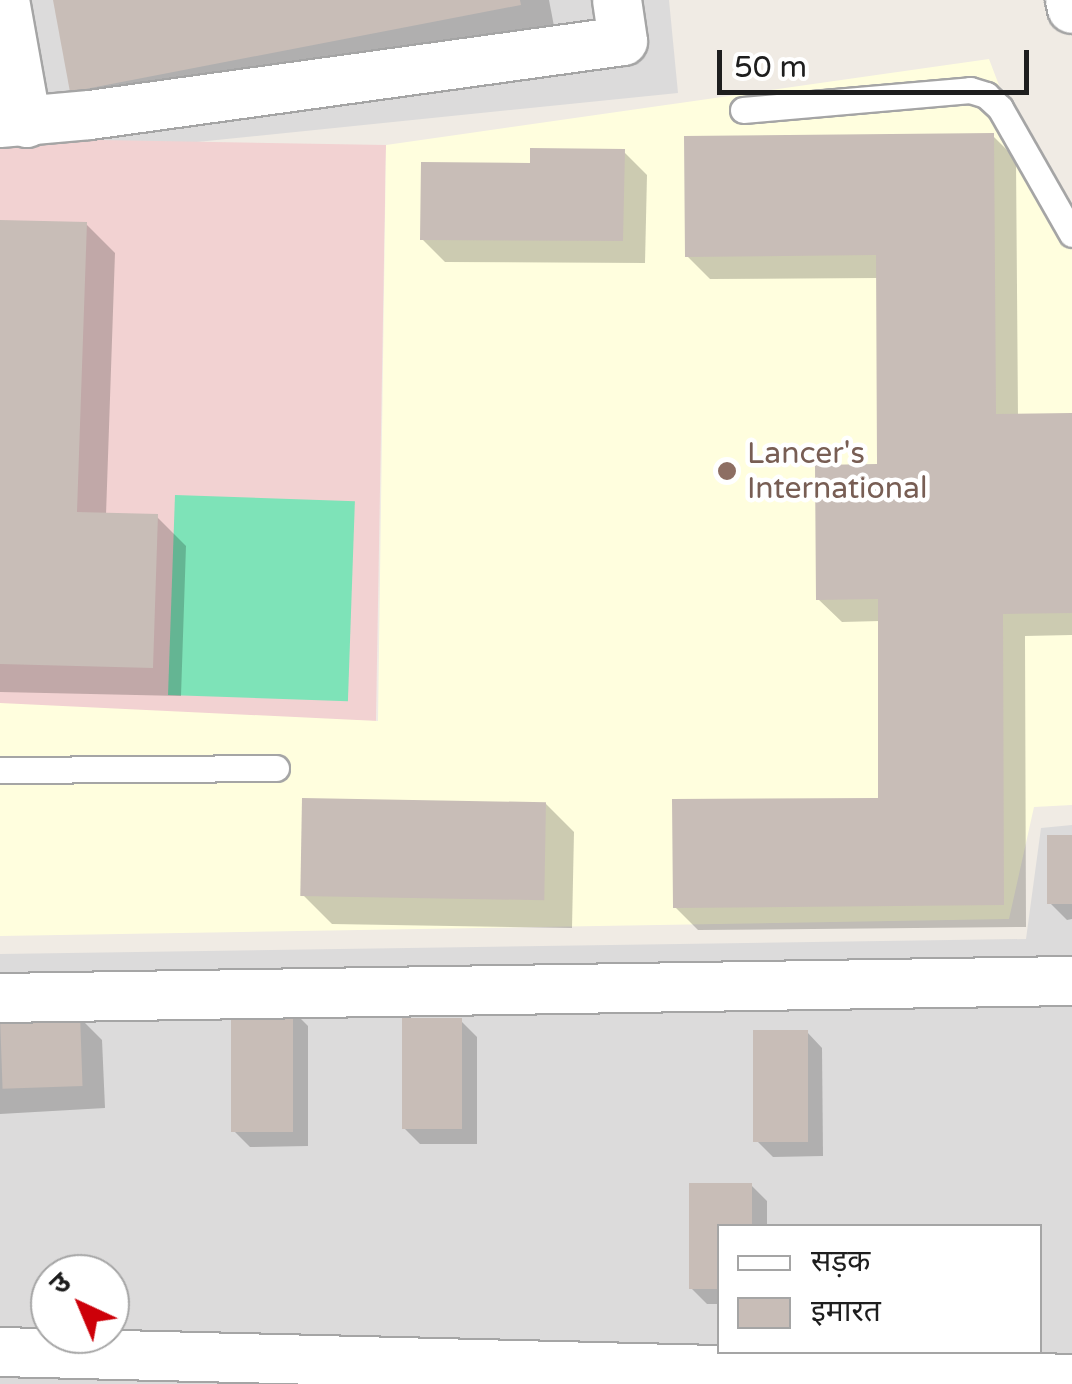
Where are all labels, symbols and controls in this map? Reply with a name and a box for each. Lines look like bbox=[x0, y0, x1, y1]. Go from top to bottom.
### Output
scale bar bbox=[722, 30, 1034, 92]
text: 50 m bbox=[734, 49, 807, 86]
place label: Lancer's International bbox=[747, 436, 927, 506]
marker: Lancer's International bbox=[716, 460, 738, 482]
legend bbox=[717, 1224, 1042, 1354]
text: सड़क bbox=[811, 1243, 870, 1280]
north arrow bbox=[30, 1254, 130, 1354]
text: उ bbox=[43, 1266, 78, 1302]
text: इमारत bbox=[811, 1293, 881, 1330]

